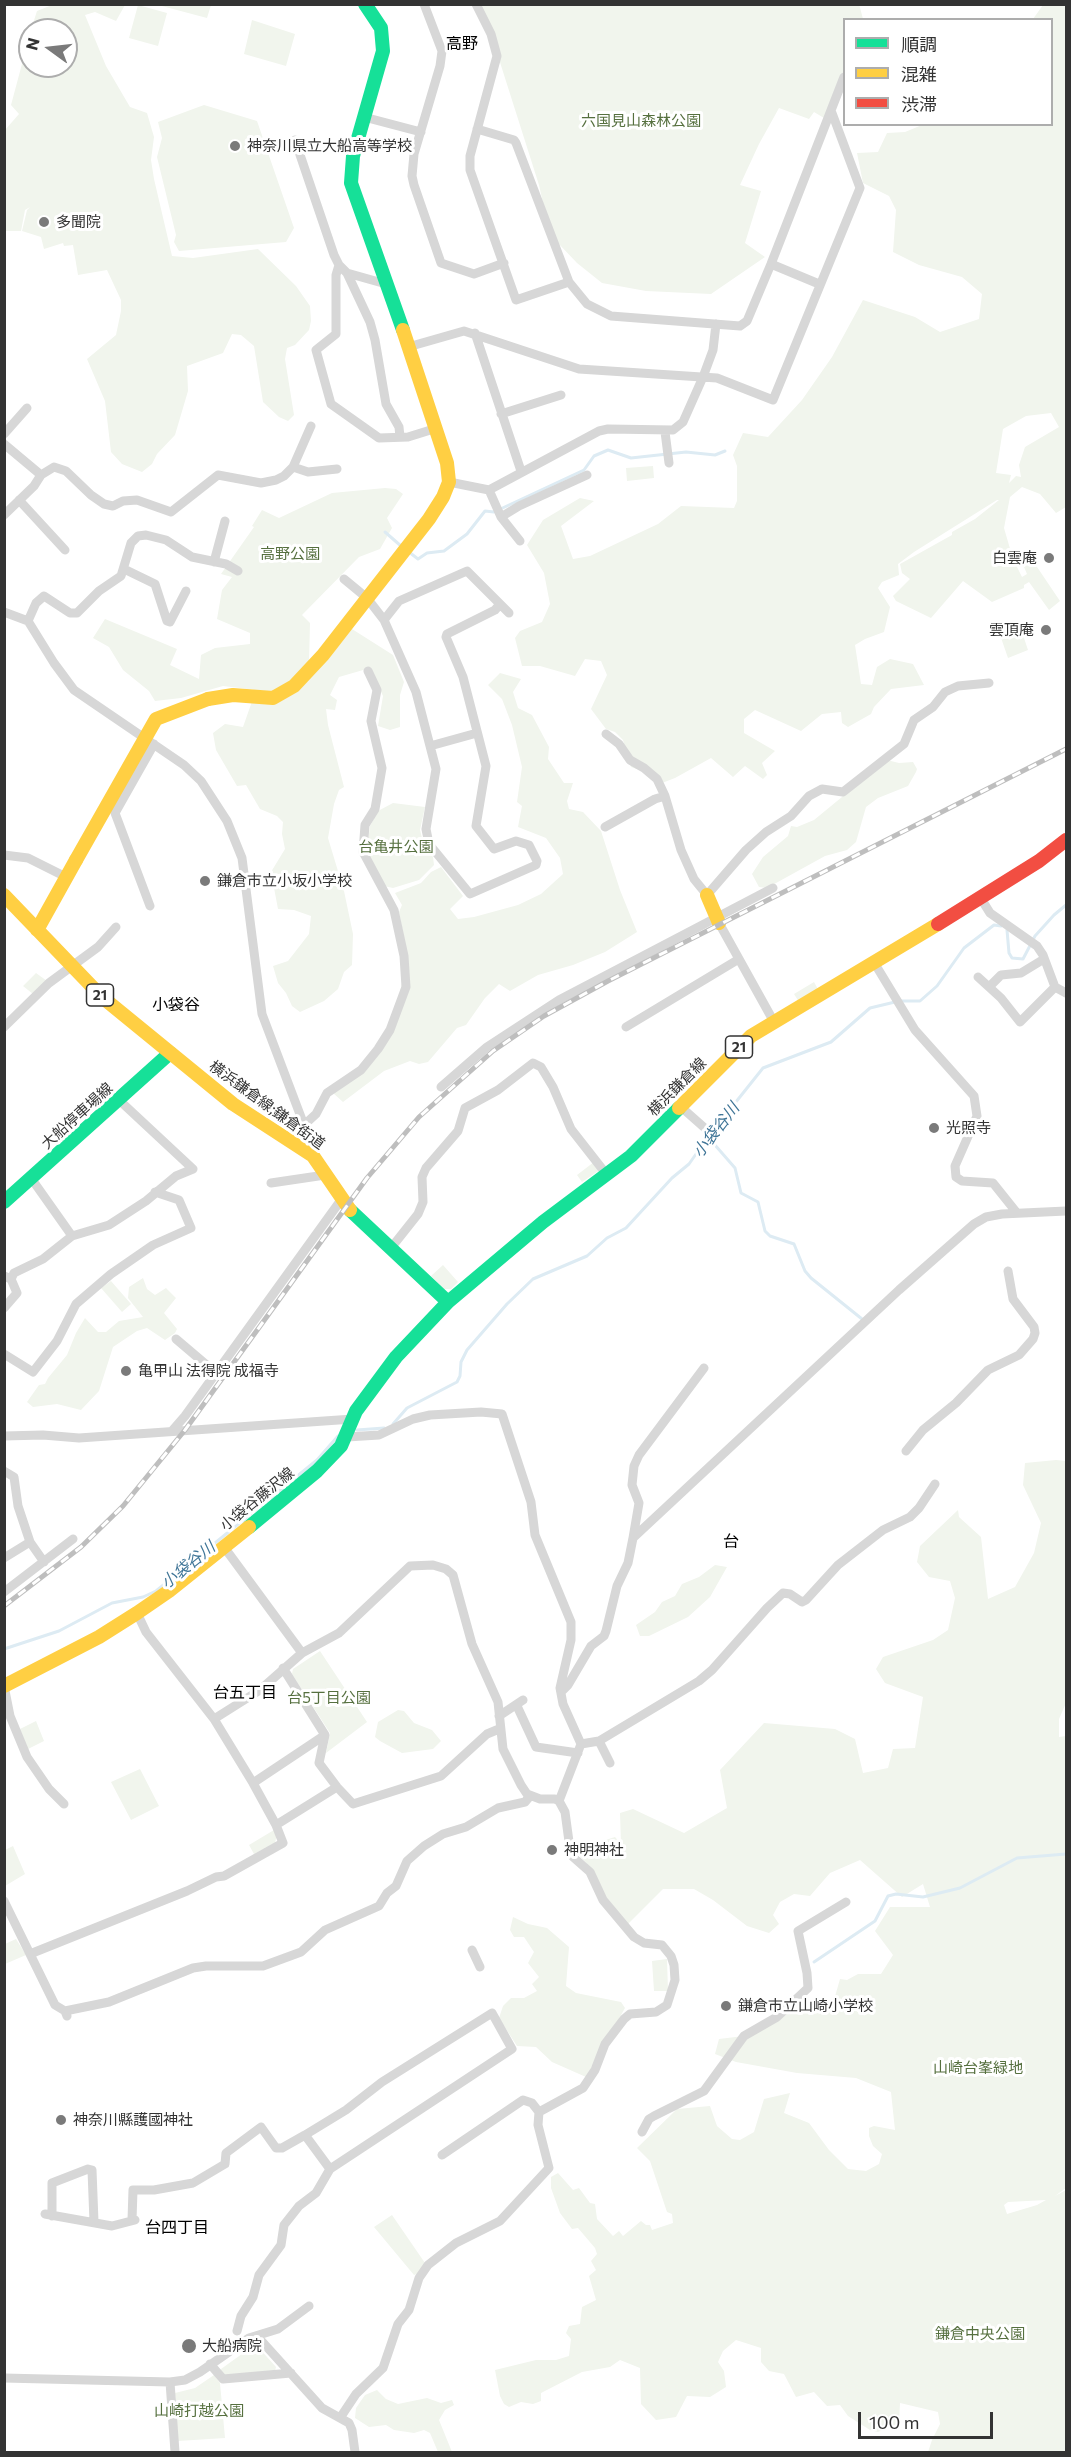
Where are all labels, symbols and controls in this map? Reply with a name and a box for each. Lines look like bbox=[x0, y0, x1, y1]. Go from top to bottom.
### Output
north arrow bbox=[18, 18, 78, 78]
legend bbox=[843, 18, 1053, 126]
text: 順調 bbox=[901, 33, 937, 55]
district label: 高野 bbox=[446, 34, 478, 54]
text: N bbox=[21, 35, 43, 52]
text: 混雑 bbox=[901, 63, 937, 85]
text: 渋滞 bbox=[901, 93, 937, 115]
park label: 六国見山森林公園 bbox=[581, 112, 701, 130]
place label: 神奈川県立大船高等学校 bbox=[247, 137, 412, 155]
marker: 神奈川県立大船高等学校 bbox=[228, 139, 242, 153]
place label: 多聞院 bbox=[56, 213, 101, 231]
marker: 多聞院 bbox=[37, 215, 51, 229]
park label: 高野公園 bbox=[260, 545, 320, 563]
place label: 白雲庵 bbox=[992, 549, 1037, 567]
marker: 白雲庵 bbox=[1042, 551, 1056, 565]
place label: 雲頂庵 bbox=[989, 621, 1034, 639]
marker: 雲頂庵 bbox=[1039, 623, 1053, 637]
park label: 台亀井公園 bbox=[359, 838, 433, 856]
place label: 鎌倉市立小坂小学校 bbox=[217, 872, 352, 890]
marker: 鎌倉市立小坂小学校 bbox=[198, 874, 212, 888]
road number: 21 bbox=[86, 984, 114, 1006]
district label: 小袋谷 bbox=[152, 995, 200, 1015]
road number: 21 bbox=[726, 1036, 752, 1058]
street label: 横浜鎌倉線 bbox=[644, 1054, 710, 1120]
street label: 横浜鎌倉線;鎌倉街道 bbox=[206, 1057, 328, 1153]
street label: 大船停車場線 bbox=[38, 1079, 116, 1153]
water label: 小袋谷川 bbox=[689, 1099, 743, 1161]
place label: 光照寺 bbox=[946, 1119, 991, 1137]
marker: 光照寺 bbox=[927, 1121, 941, 1135]
place label: 亀甲山 法得院 成福寺 bbox=[138, 1362, 279, 1380]
marker: 亀甲山 法得院 成福寺 bbox=[119, 1364, 133, 1378]
street label: 小袋谷藤沢線 bbox=[216, 1464, 298, 1534]
district label: 台 bbox=[723, 1532, 739, 1552]
water label: 小袋谷川 bbox=[157, 1537, 219, 1593]
district label: 台五丁目 bbox=[213, 1683, 277, 1703]
park label: 台5丁目公園 bbox=[287, 1689, 371, 1707]
place label: 神明神社 bbox=[564, 1841, 624, 1859]
marker: 神明神社 bbox=[545, 1843, 559, 1857]
place label: 鎌倉市立山崎小学校 bbox=[738, 1997, 873, 2015]
marker: 鎌倉市立山崎小学校 bbox=[719, 1999, 733, 2013]
park label: 山崎台峯緑地 bbox=[933, 2059, 1023, 2077]
place label: 神奈川縣護國神社 bbox=[73, 2111, 193, 2129]
marker: 神奈川縣護國神社 bbox=[54, 2113, 68, 2127]
district label: 台四丁目 bbox=[145, 2218, 209, 2238]
park label: 鎌倉中央公園 bbox=[935, 2325, 1025, 2343]
marker: 大船病院 bbox=[180, 2337, 198, 2355]
place label: 大船病院 bbox=[202, 2337, 262, 2355]
scale bar bbox=[861, 2400, 996, 2438]
park label: 山崎打越公園 bbox=[154, 2402, 244, 2420]
text: 100 m bbox=[869, 2411, 919, 2433]

